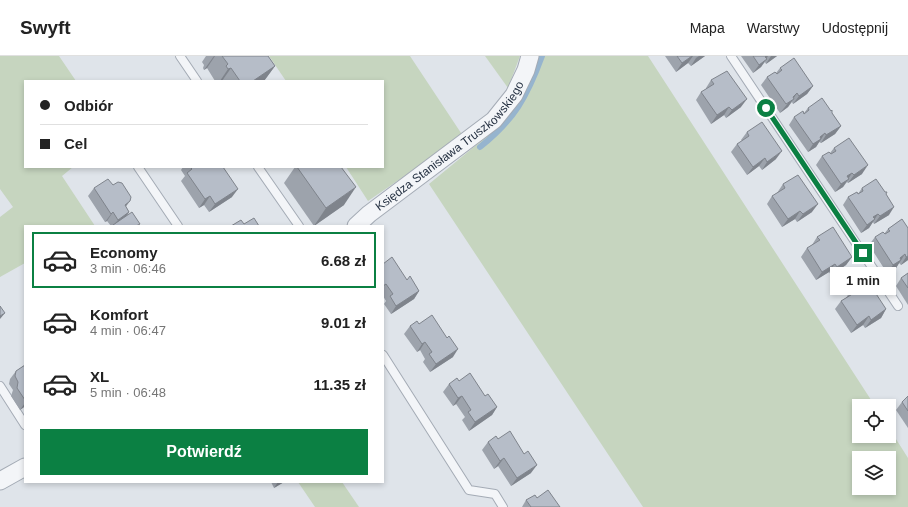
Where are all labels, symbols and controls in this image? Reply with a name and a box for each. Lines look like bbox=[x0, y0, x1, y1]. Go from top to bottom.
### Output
text: Swyft bbox=[20, 17, 71, 38]
text: Mapa bbox=[690, 20, 725, 36]
text: Warstwy bbox=[747, 20, 800, 36]
text: Udostępnij bbox=[822, 20, 888, 36]
street label: Księdza Stanisława Truszkowskiego bbox=[373, 79, 527, 214]
text: Odbiór bbox=[64, 97, 113, 114]
route start bbox=[757, 99, 775, 117]
text: Cel bbox=[64, 135, 87, 152]
icon: car bbox=[42, 242, 78, 278]
text: Economy bbox=[90, 244, 158, 261]
route end bbox=[854, 244, 872, 262]
text: 6.68 zł bbox=[321, 252, 366, 269]
text: 3 min · 06:46 bbox=[90, 261, 166, 276]
callout: 1 min bbox=[830, 267, 896, 295]
text: 1 min bbox=[846, 273, 880, 288]
icon: car bbox=[42, 304, 78, 340]
text: Komfort bbox=[90, 306, 148, 323]
text: 9.01 zł bbox=[321, 314, 366, 331]
text: 4 min · 06:47 bbox=[90, 323, 166, 338]
icon: car bbox=[42, 366, 78, 402]
text: XL bbox=[90, 368, 109, 385]
text: 11.35 zł bbox=[313, 376, 366, 393]
text: 5 min · 06:48 bbox=[90, 385, 166, 400]
map controls bbox=[852, 399, 896, 495]
button: locate bbox=[852, 399, 896, 443]
button: Potwierdź bbox=[40, 429, 368, 475]
button: layers bbox=[852, 451, 896, 495]

